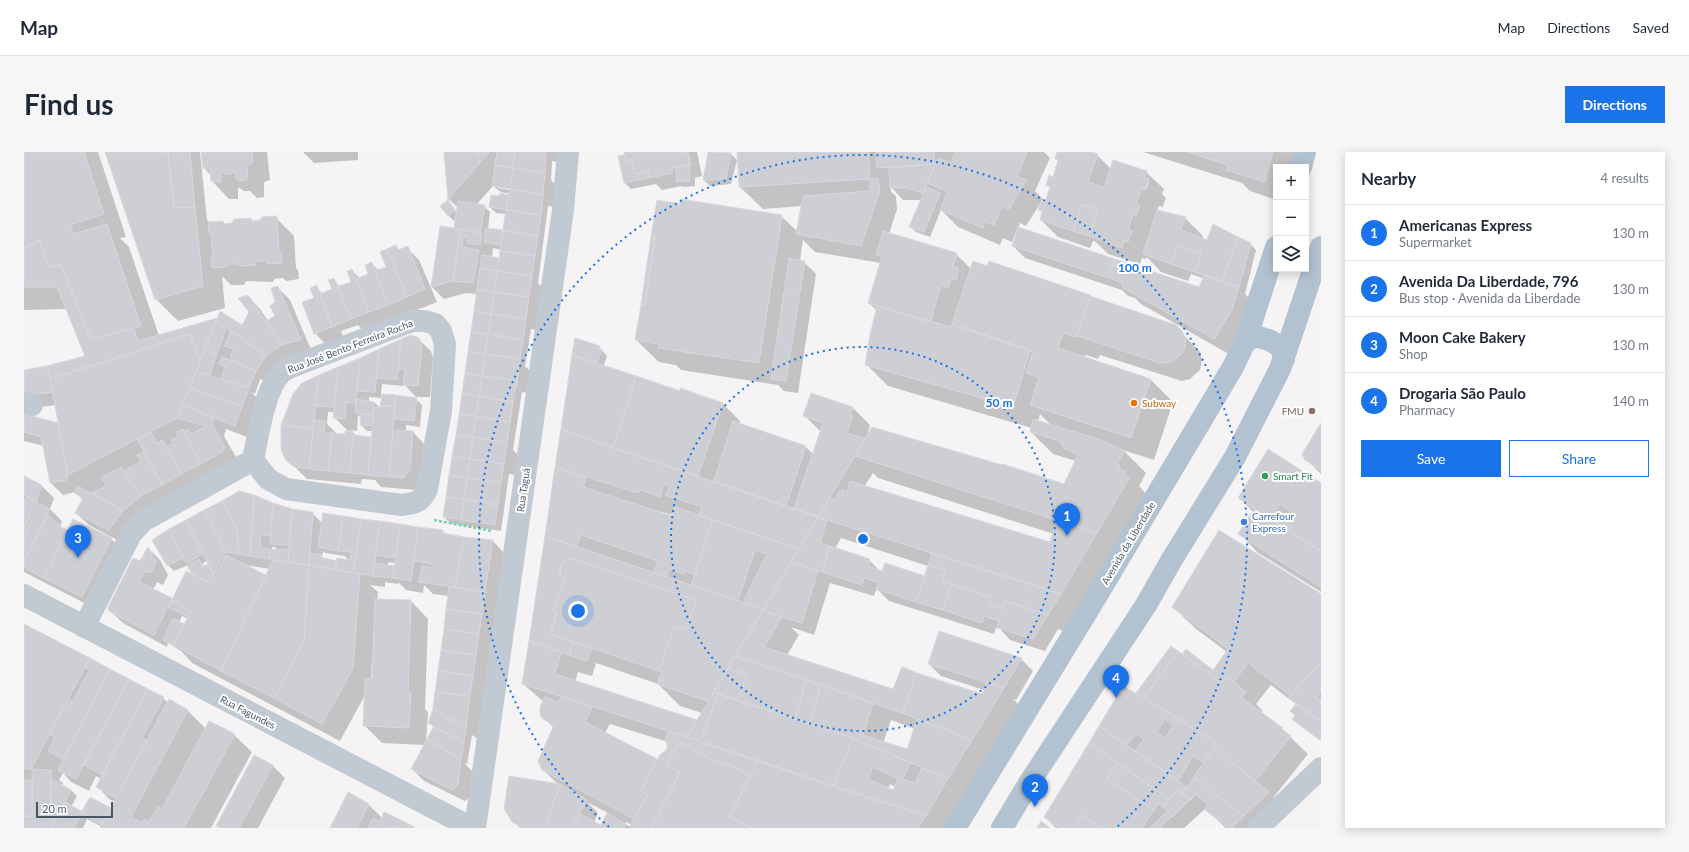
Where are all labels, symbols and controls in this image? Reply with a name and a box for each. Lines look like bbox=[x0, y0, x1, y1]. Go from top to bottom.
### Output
text: Map bbox=[20, 16, 58, 39]
text: Map bbox=[1498, 19, 1525, 36]
text: Directions bbox=[1547, 19, 1610, 36]
text: Saved bbox=[1632, 19, 1669, 36]
button: Directions bbox=[1565, 86, 1665, 123]
text: Find us bbox=[24, 87, 114, 121]
map controls bbox=[1273, 164, 1309, 272]
button: + bbox=[1273, 164, 1309, 200]
text: Nearby bbox=[1361, 168, 1416, 189]
text: 4 results bbox=[1601, 170, 1649, 186]
button: − bbox=[1273, 200, 1309, 236]
text: Americanas Express bbox=[1399, 216, 1532, 234]
text: 1 bbox=[1370, 225, 1378, 241]
text: 130 m bbox=[1612, 225, 1649, 241]
text: Supermarket bbox=[1399, 234, 1472, 250]
button: layers bbox=[1273, 236, 1309, 272]
text: 100 m bbox=[1118, 260, 1152, 275]
text: Avenida Da Liberdade, 796 bbox=[1399, 272, 1578, 290]
text: 2 bbox=[1370, 281, 1378, 297]
text: 130 m bbox=[1612, 281, 1649, 297]
text: Bus stop · Avenida da Liberdade bbox=[1399, 290, 1580, 306]
street label: Rua José Bento Ferreira Rocha bbox=[286, 317, 414, 375]
text: Moon Cake Bakery bbox=[1399, 328, 1526, 346]
text: 3 bbox=[1370, 337, 1378, 353]
text: 130 m bbox=[1612, 337, 1649, 353]
text: Shop bbox=[1399, 346, 1428, 362]
text: Drogaria São Paulo bbox=[1399, 384, 1526, 402]
text: 4 bbox=[1370, 393, 1378, 409]
text: 140 m bbox=[1612, 393, 1649, 409]
text: 50 m bbox=[986, 395, 1012, 410]
place label: Subway bbox=[1142, 397, 1177, 409]
marker: Subway bbox=[1129, 398, 1139, 408]
text: Pharmacy bbox=[1399, 402, 1455, 418]
place label: FMU bbox=[1282, 405, 1304, 417]
marker: FMU bbox=[1307, 406, 1317, 416]
button: Save bbox=[1361, 440, 1501, 477]
button: Share bbox=[1509, 440, 1649, 477]
street label: Rua Taguá bbox=[514, 467, 532, 513]
place label: Smart Fit bbox=[1273, 470, 1313, 482]
marker: Smart Fit bbox=[1260, 471, 1270, 481]
street label: Avenida da Liberdade bbox=[1099, 500, 1157, 586]
pin: 1 bbox=[1054, 503, 1080, 536]
place label: Carrefour Express bbox=[1252, 510, 1295, 534]
marker: Carrefour Express bbox=[1239, 517, 1249, 527]
pin: 3 bbox=[65, 525, 91, 558]
centre of rings bbox=[856, 532, 870, 546]
your location bbox=[568, 601, 588, 621]
pin: 4 bbox=[1103, 665, 1129, 698]
street label: Rua Fagundes bbox=[218, 693, 278, 731]
pin: 2 bbox=[1022, 774, 1048, 807]
scale bar bbox=[36, 800, 113, 819]
text: 20 m bbox=[42, 802, 67, 815]

